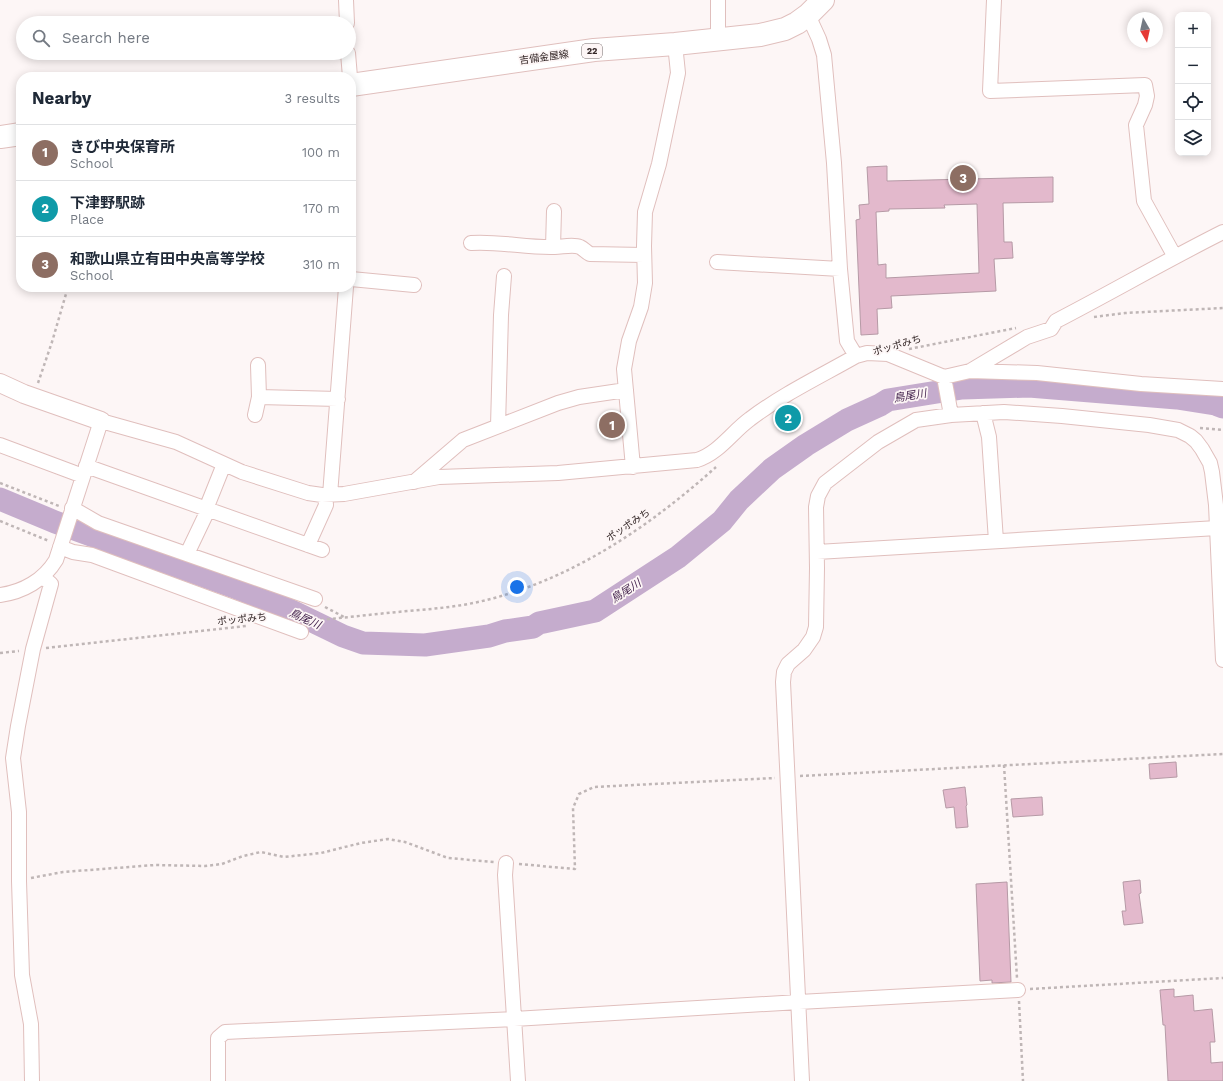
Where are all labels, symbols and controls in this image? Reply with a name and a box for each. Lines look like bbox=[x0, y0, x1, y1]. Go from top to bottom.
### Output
north arrow bbox=[1127, 12, 1163, 48]
map controls bbox=[1175, 12, 1211, 156]
button: + bbox=[1175, 12, 1211, 48]
search box bbox=[16, 16, 356, 60]
icon: search bbox=[30, 27, 52, 49]
text: Search here bbox=[62, 29, 150, 47]
road number: 22 bbox=[582, 44, 602, 58]
street label: 吉備金屋線 bbox=[518, 48, 570, 66]
button: − bbox=[1175, 48, 1211, 84]
button: locate bbox=[1175, 84, 1211, 120]
text: Nearby bbox=[32, 88, 91, 108]
text: 3 results bbox=[285, 91, 340, 106]
button: layers bbox=[1175, 120, 1211, 156]
text: きび中央保育所 bbox=[70, 138, 175, 156]
text: 1 bbox=[42, 145, 48, 160]
text: 100 m bbox=[302, 145, 340, 160]
text: School bbox=[70, 156, 113, 171]
pin: 3 bbox=[950, 163, 976, 193]
text: 下津野駅跡 bbox=[70, 194, 145, 212]
text: 2 bbox=[41, 201, 49, 216]
text: 170 m bbox=[303, 201, 340, 216]
text: Place bbox=[70, 212, 104, 227]
text: 和歌山県立有田中央高等学校 bbox=[70, 250, 265, 268]
text: 3 bbox=[41, 257, 49, 272]
text: 310 m bbox=[302, 257, 340, 272]
text: School bbox=[70, 268, 113, 283]
street label: ポッポみち bbox=[871, 333, 923, 357]
water label: 鳥尾川 bbox=[893, 387, 928, 405]
pin: 2 bbox=[775, 403, 801, 433]
pin: 1 bbox=[599, 410, 625, 440]
street label: ポッポみち bbox=[604, 506, 652, 544]
water label: 鳥尾川 bbox=[609, 576, 644, 605]
your location bbox=[507, 577, 527, 597]
water label: 鳥尾川 bbox=[287, 606, 324, 632]
street label: ポッポみち bbox=[217, 611, 267, 627]

